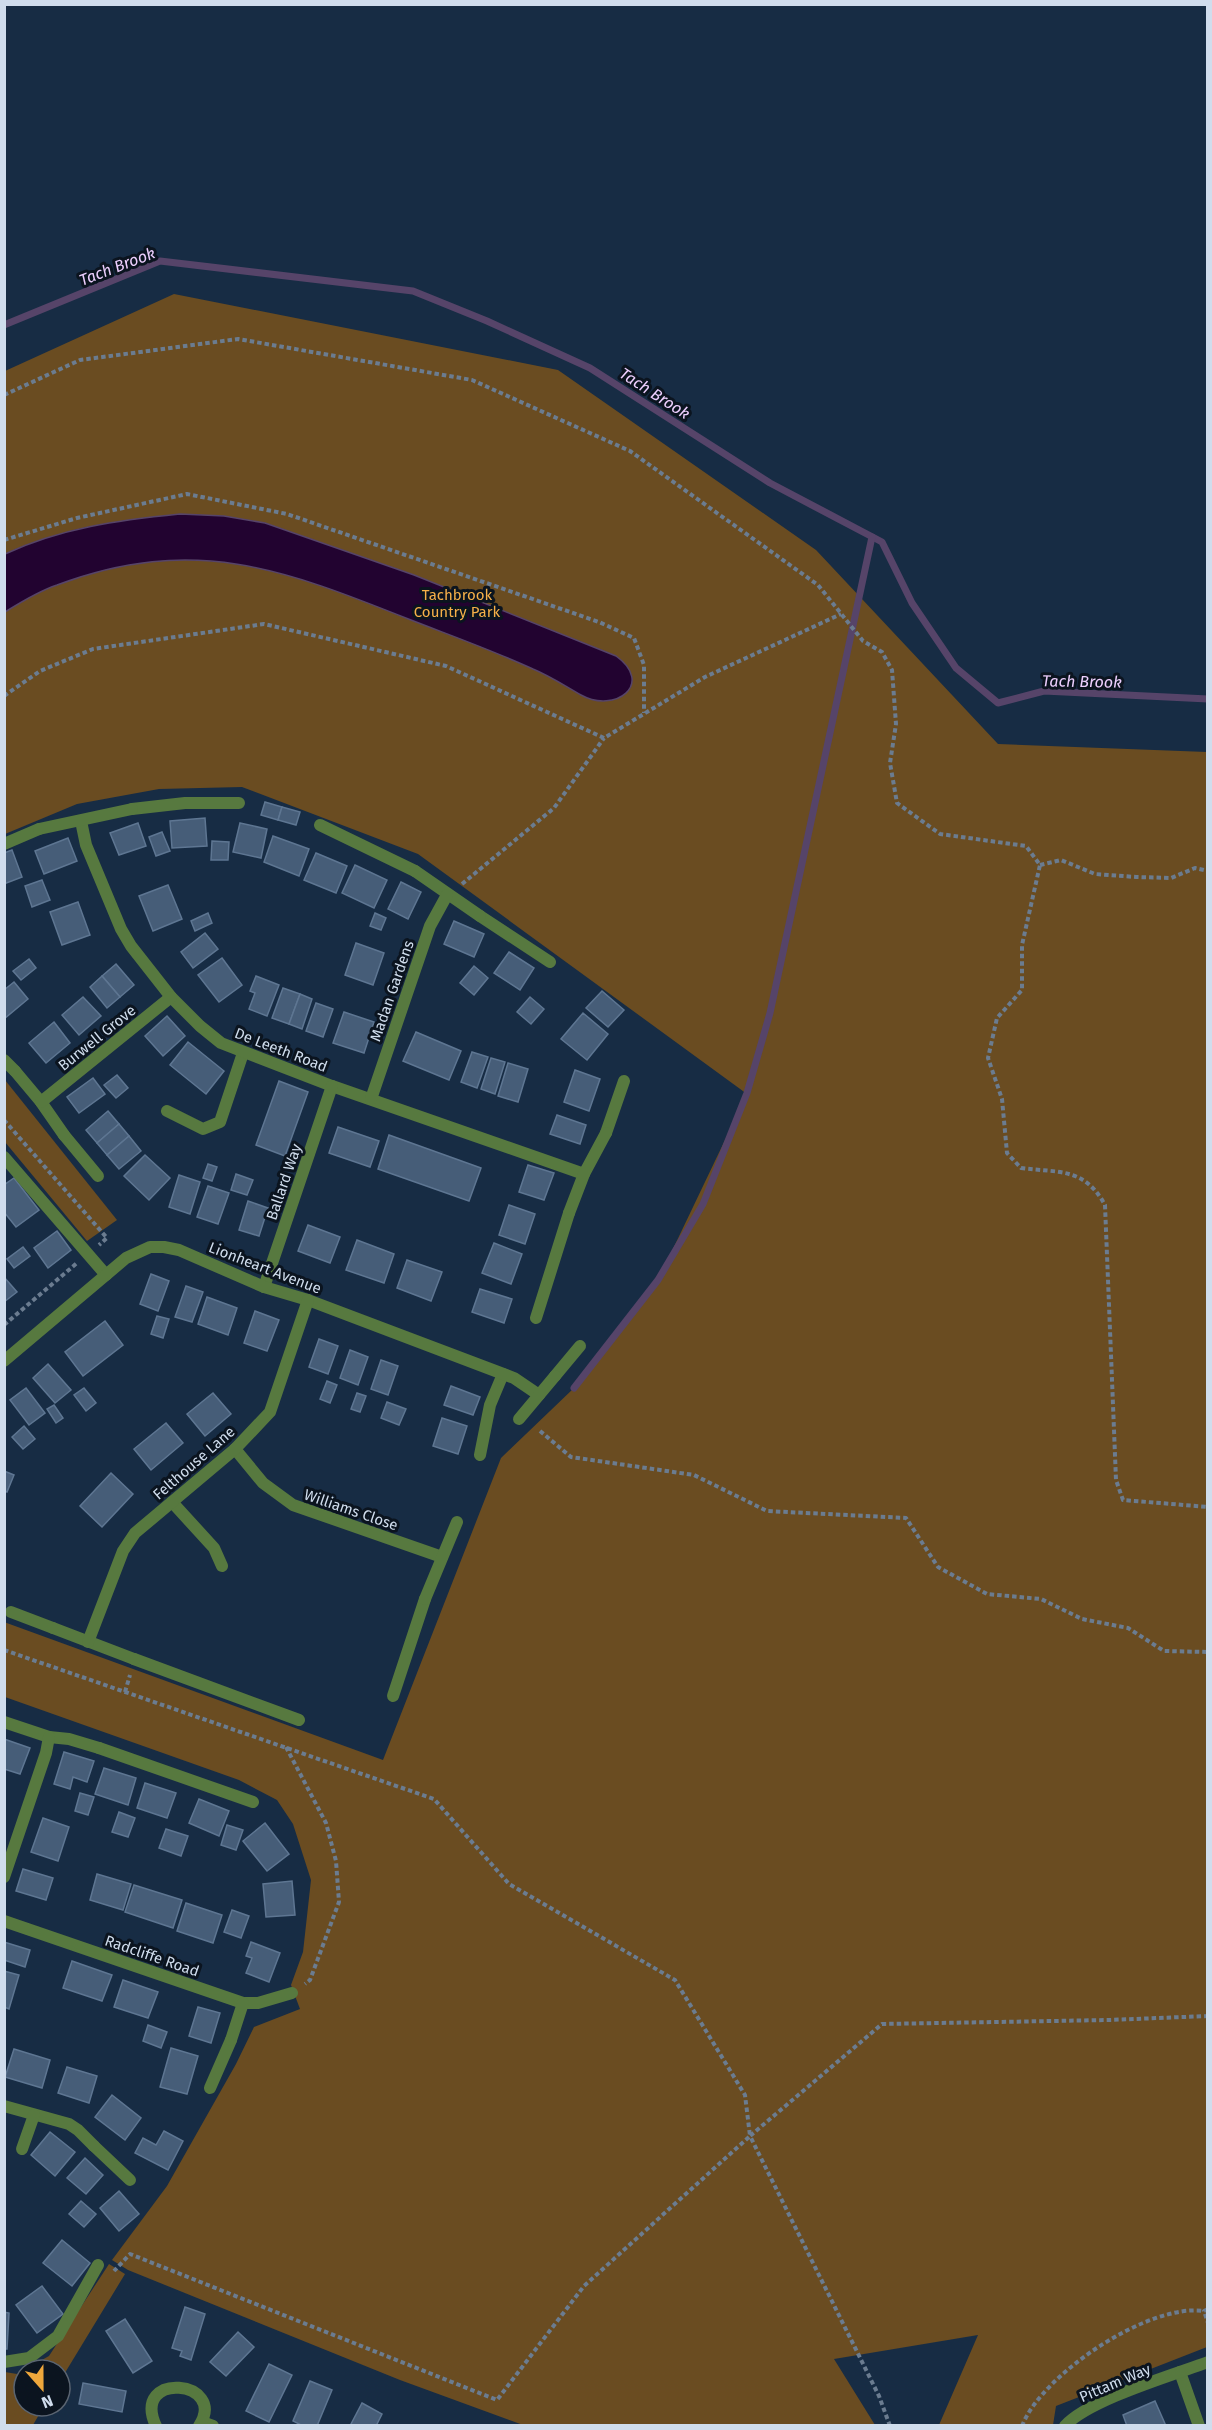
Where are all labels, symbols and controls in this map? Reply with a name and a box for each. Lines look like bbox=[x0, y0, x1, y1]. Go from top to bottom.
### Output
water label: Tach Brook bbox=[76, 243, 158, 290]
water label: Tach Brook bbox=[616, 364, 694, 423]
park label: Tachbrook Country Park bbox=[414, 586, 501, 621]
water label: Tach Brook bbox=[1042, 671, 1122, 692]
street label: Madan Gardens bbox=[366, 938, 418, 1044]
street label: Burwell Grove bbox=[55, 1001, 139, 1075]
street label: De Leeth Road bbox=[232, 1024, 330, 1076]
street label: Ballard Way bbox=[263, 1141, 306, 1223]
street label: Lionheart Avenue bbox=[206, 1238, 324, 1298]
street label: Felthouse Lane bbox=[149, 1423, 239, 1503]
street label: Williams Close bbox=[302, 1486, 400, 1534]
street label: Radcliffe Road bbox=[103, 1931, 201, 1981]
north arrow bbox=[12, 2358, 72, 2418]
street label: Pittam Way bbox=[1077, 2360, 1154, 2406]
text: N bbox=[39, 2391, 56, 2412]

